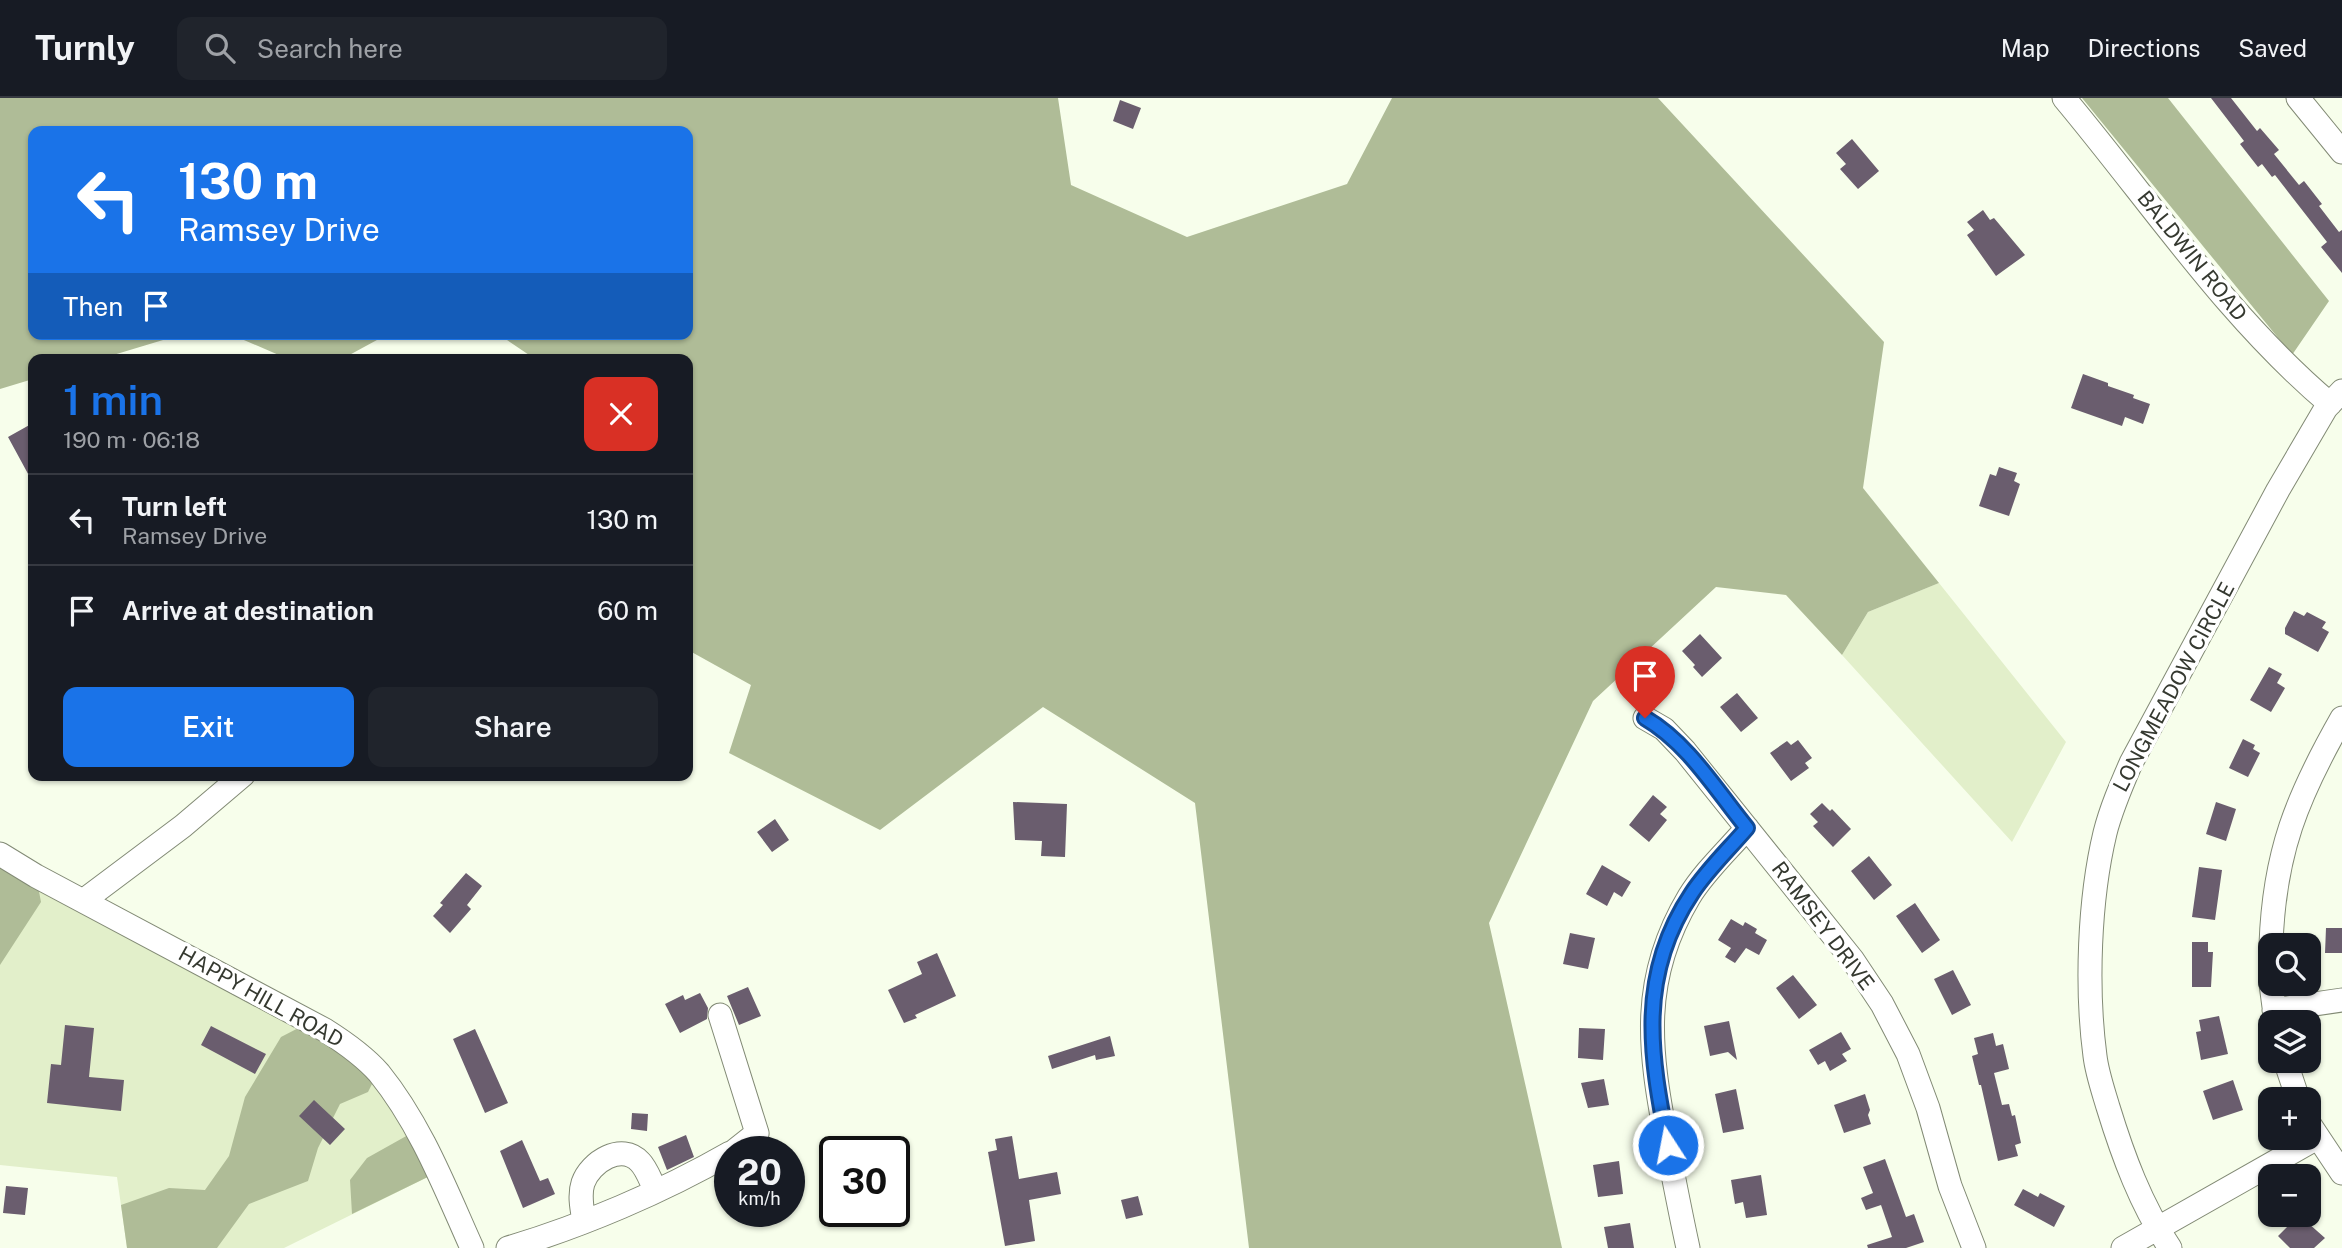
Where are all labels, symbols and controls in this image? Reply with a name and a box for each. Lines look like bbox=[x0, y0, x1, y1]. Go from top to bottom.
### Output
search box bbox=[177, 17, 667, 80]
text: Turnly bbox=[35, 29, 135, 67]
icon: search bbox=[201, 29, 239, 67]
text: Search here bbox=[257, 33, 403, 64]
text: Map bbox=[2001, 34, 2050, 62]
text: Directions bbox=[2088, 34, 2200, 62]
text: Saved bbox=[2238, 34, 2307, 62]
text: 130 m bbox=[178, 152, 318, 210]
icon: left bbox=[63, 154, 154, 245]
street label: BALDWIN ROAD bbox=[2132, 186, 2252, 326]
text: Ramsey Drive bbox=[178, 211, 380, 248]
icon: arrive bbox=[137, 287, 175, 325]
text: Then bbox=[63, 291, 123, 322]
text: 1 min bbox=[63, 375, 163, 424]
button: close bbox=[584, 377, 658, 451]
text: 190 m · 06:18 bbox=[63, 426, 200, 453]
text: Turn left bbox=[122, 491, 227, 522]
icon: left bbox=[63, 501, 101, 539]
text: 130 m bbox=[586, 504, 658, 535]
text: Ramsey Drive bbox=[122, 522, 267, 549]
street label: LONGMEADOW CIRCLE bbox=[2108, 578, 2239, 796]
icon: arrive bbox=[63, 592, 101, 630]
text: Arrive at destination bbox=[122, 595, 374, 626]
text: 60 m bbox=[597, 595, 658, 626]
pin bbox=[1615, 646, 1675, 718]
icon: arrive bbox=[1626, 657, 1664, 695]
button: Exit bbox=[63, 687, 354, 767]
button: Share bbox=[368, 687, 658, 767]
street label: RAMSEY DRIVE bbox=[1767, 856, 1880, 995]
map controls bbox=[2258, 933, 2321, 1227]
button: search bbox=[2258, 933, 2321, 996]
street label: HAPPY HILL ROAD bbox=[174, 941, 348, 1052]
button: layers bbox=[2258, 1010, 2321, 1073]
button: + bbox=[2258, 1087, 2321, 1150]
position arrow bbox=[1631, 1108, 1705, 1182]
speed limit sign: 30 bbox=[819, 1136, 910, 1227]
text: 20 bbox=[737, 1152, 782, 1193]
button: − bbox=[2258, 1164, 2321, 1227]
text: km/h bbox=[738, 1188, 781, 1209]

